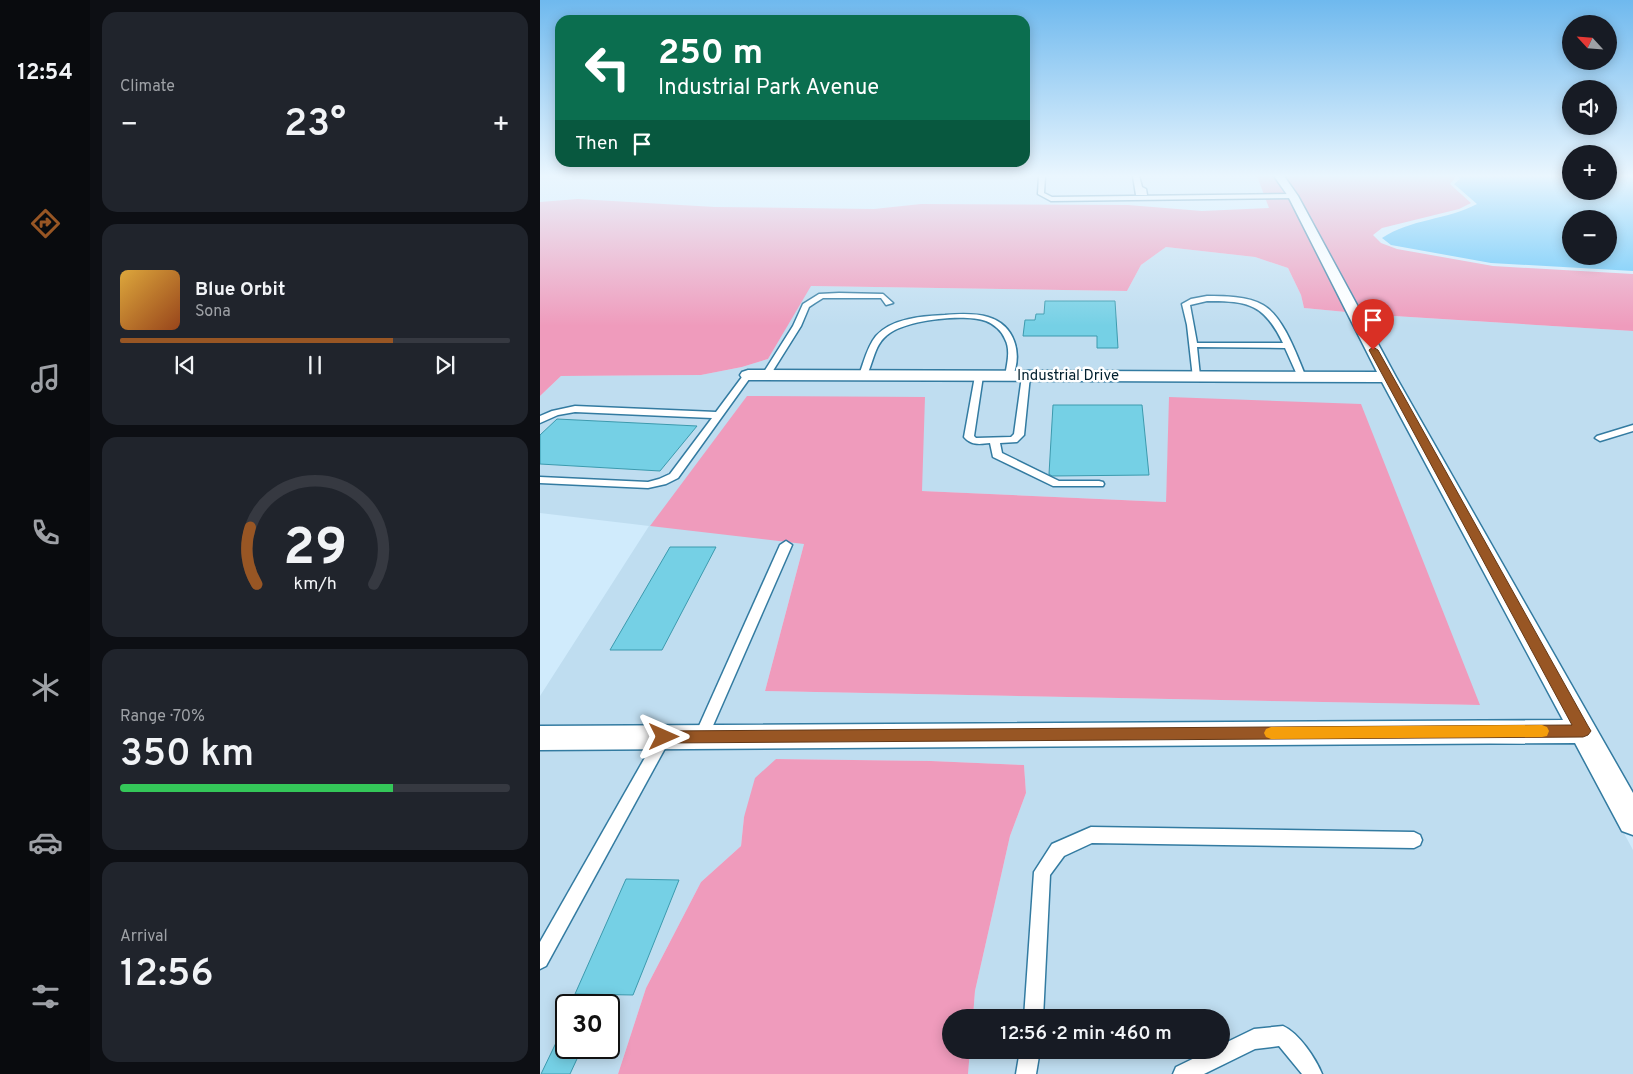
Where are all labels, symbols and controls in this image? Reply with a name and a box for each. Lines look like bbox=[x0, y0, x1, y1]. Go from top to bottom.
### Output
north arrow bbox=[1562, 15, 1618, 70]
map controls bbox=[1562, 15, 1617, 265]
text: 250 m bbox=[658, 32, 763, 76]
icon: left bbox=[575, 35, 640, 100]
text: 12:54 bbox=[17, 60, 73, 87]
text: Industrial Park Avenue bbox=[658, 75, 879, 102]
text: Climate bbox=[120, 77, 175, 97]
button: sound bbox=[1562, 80, 1617, 135]
text: 23° bbox=[284, 101, 346, 150]
text: − bbox=[120, 108, 138, 144]
text: + bbox=[492, 108, 510, 144]
icon: arrive bbox=[628, 130, 656, 158]
text: Then bbox=[575, 132, 618, 156]
button: + bbox=[1562, 145, 1617, 200]
icon: directions bbox=[28, 206, 63, 241]
button: − bbox=[1562, 210, 1617, 265]
text: Blue Orbit bbox=[195, 278, 285, 302]
pin bbox=[1352, 299, 1394, 350]
text: Sona bbox=[195, 302, 231, 322]
icon: arrive bbox=[1359, 306, 1387, 334]
icon: previous bbox=[171, 351, 199, 379]
icon: pause bbox=[301, 351, 329, 379]
icon: next bbox=[431, 351, 459, 379]
icon: music bbox=[28, 361, 63, 396]
street label: Industrial Drive bbox=[1017, 367, 1119, 386]
icon: phone bbox=[28, 515, 63, 550]
text: 29 bbox=[283, 517, 347, 583]
text: km/h bbox=[293, 573, 337, 596]
icon: climate bbox=[28, 670, 63, 705]
text: Range · 70% bbox=[120, 707, 205, 727]
position arrow bbox=[637, 710, 689, 762]
text: 350 km bbox=[120, 731, 254, 780]
icon: car bbox=[28, 825, 63, 860]
text: Arrival bbox=[120, 927, 168, 947]
text: 12:56 bbox=[120, 951, 214, 1000]
icon: filters bbox=[28, 979, 63, 1014]
speed limit sign: 30 bbox=[555, 994, 620, 1059]
text: 12:56 · 2 min · 460 m bbox=[1000, 1022, 1172, 1046]

